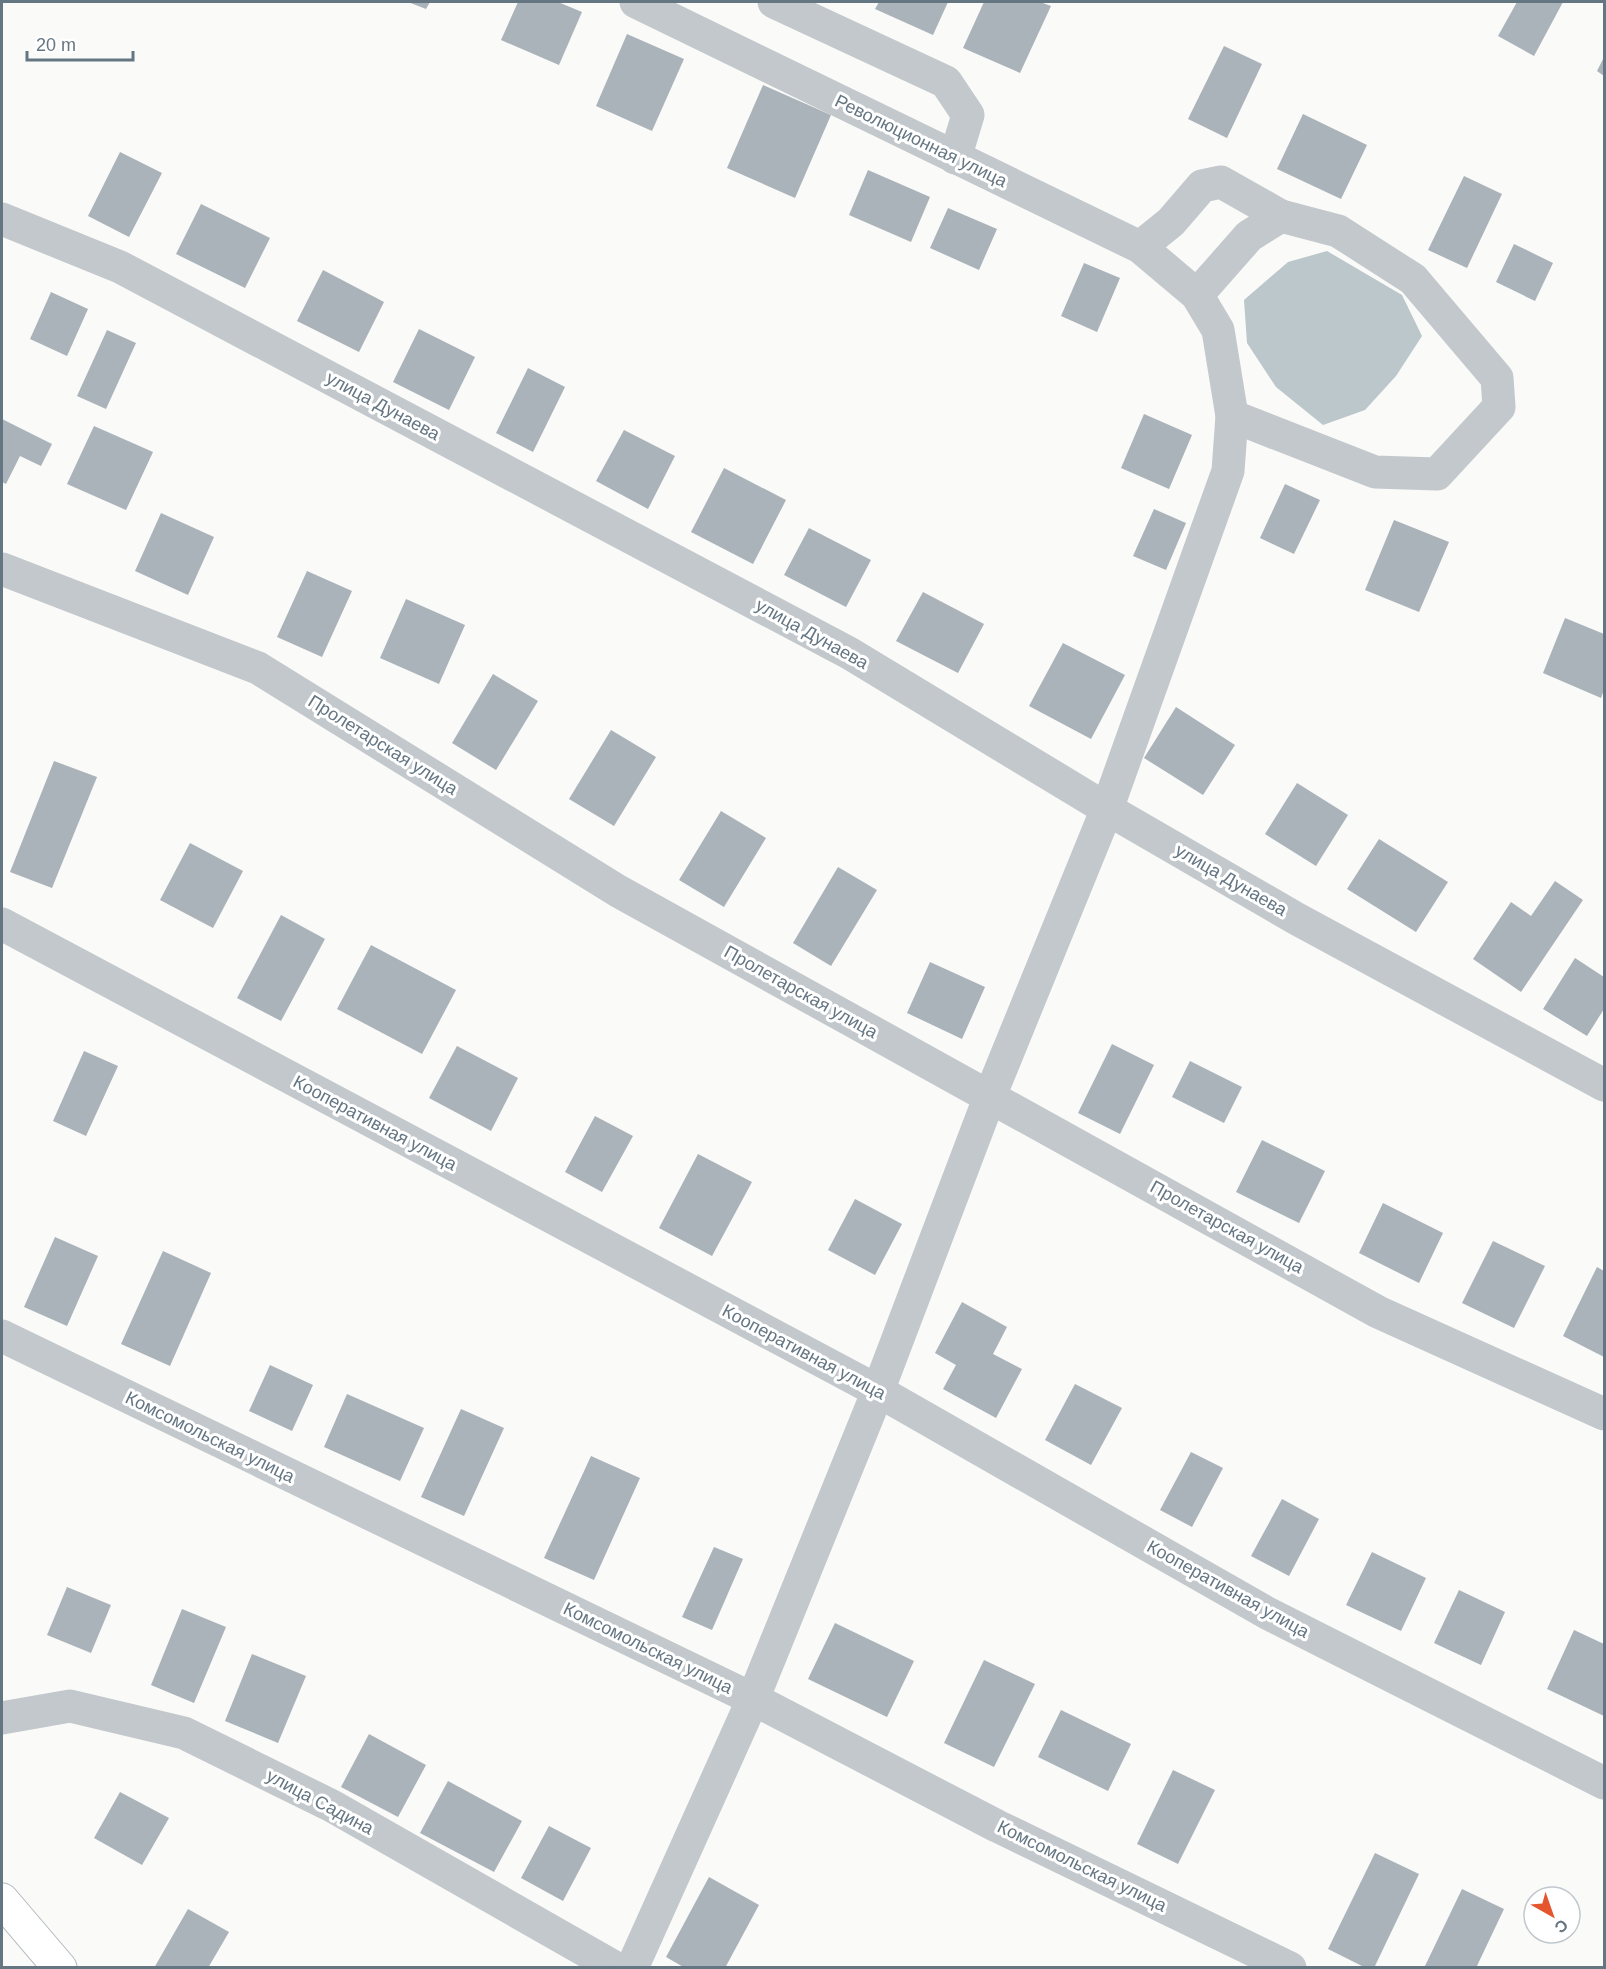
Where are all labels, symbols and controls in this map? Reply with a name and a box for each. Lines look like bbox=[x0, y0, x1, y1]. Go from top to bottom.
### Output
scale bar bbox=[27, 24, 134, 62]
text: 20 m bbox=[36, 35, 76, 55]
street label: Революционная улица bbox=[832, 91, 1011, 192]
street label: улица Дунаева bbox=[323, 368, 444, 445]
street label: улица Дунаева bbox=[752, 595, 873, 674]
street label: Пролетарская улица bbox=[305, 691, 462, 800]
street label: улица Дунаева bbox=[1172, 840, 1291, 921]
street label: Пролетарская улица bbox=[721, 942, 882, 1043]
street label: Кооперативная улица bbox=[290, 1071, 461, 1175]
street label: Пролетарская улица bbox=[1147, 1177, 1308, 1278]
street label: Кооперативная улица bbox=[719, 1300, 890, 1404]
street label: Комсомольская улица bbox=[122, 1387, 299, 1487]
street label: Кооперативная улица bbox=[1144, 1536, 1313, 1642]
street label: Комсомольская улица bbox=[560, 1598, 737, 1698]
street label: улица Садина bbox=[263, 1765, 378, 1839]
street label: Комсомольская улица bbox=[994, 1816, 1171, 1916]
north arrow bbox=[1522, 1885, 1582, 1945]
text: С bbox=[1551, 1916, 1571, 1937]

